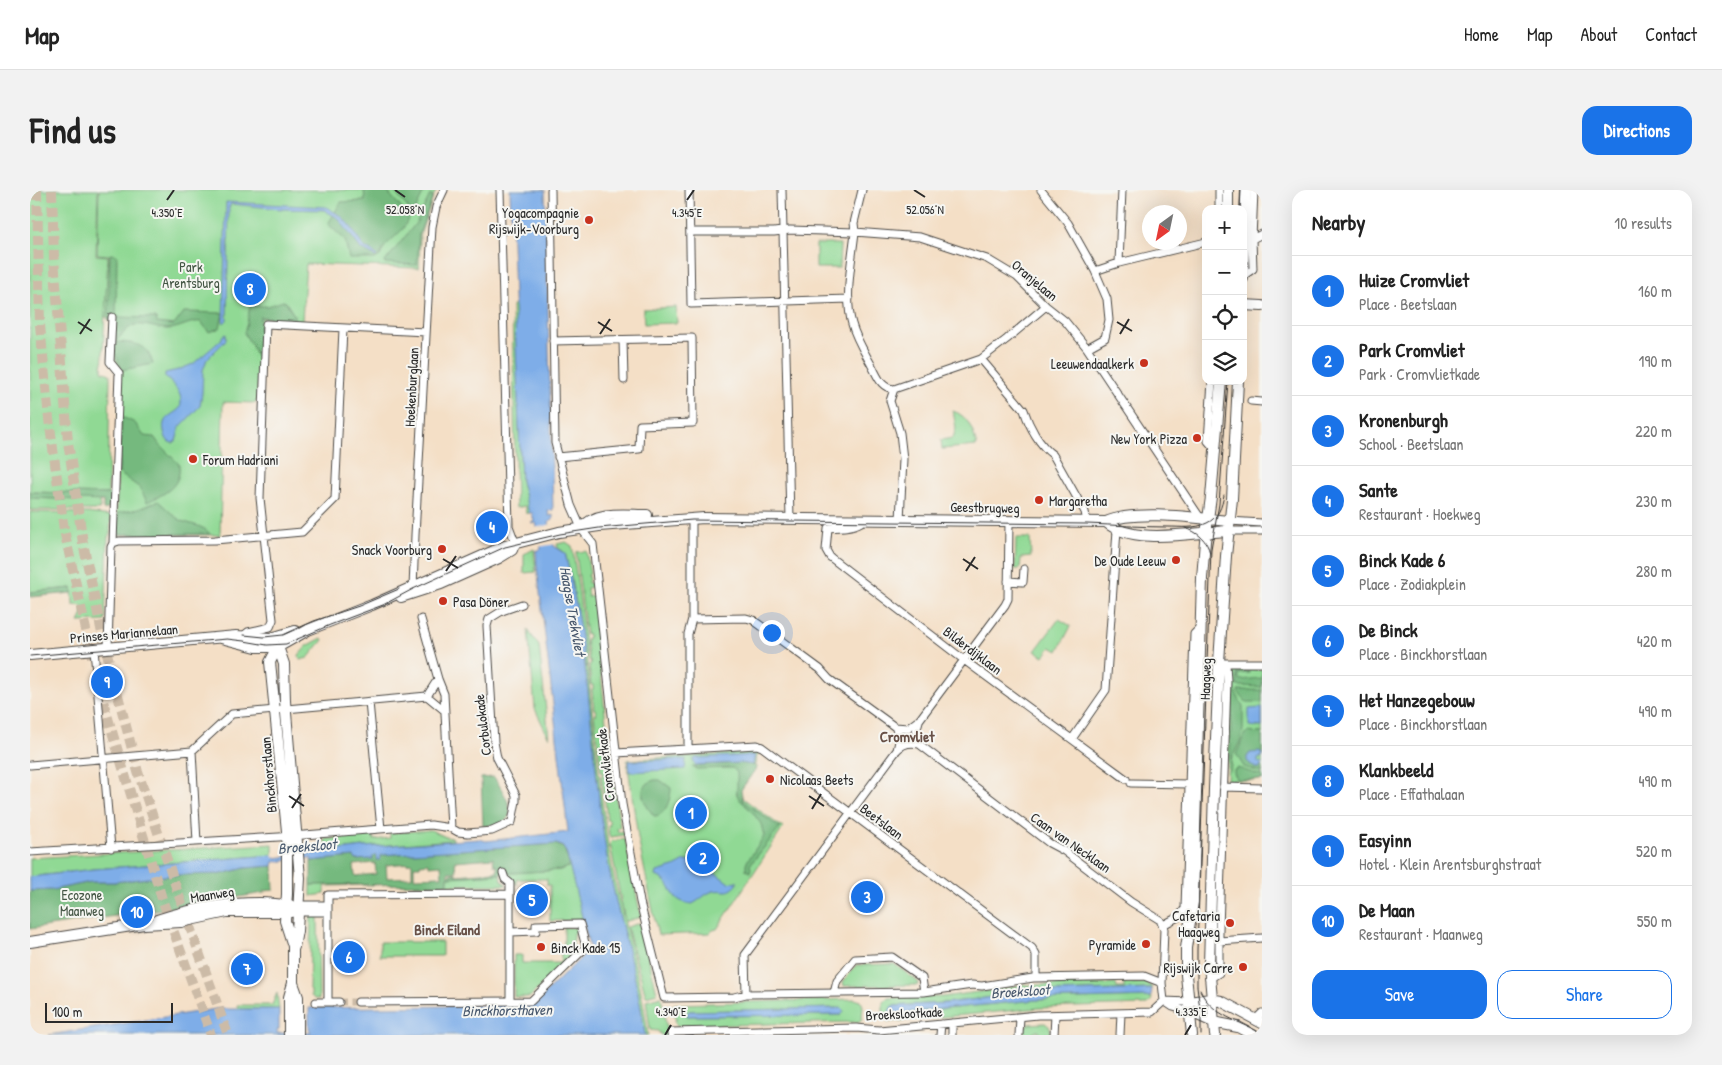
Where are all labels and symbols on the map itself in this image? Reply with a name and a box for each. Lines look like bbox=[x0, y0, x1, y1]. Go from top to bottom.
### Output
text: 52.058°N bbox=[386, 201, 424, 218]
text: 52.056°N bbox=[906, 201, 944, 218]
place label: Yogacompagnie Rijswijk-Voorburg bbox=[489, 203, 579, 239]
text: 4.350°E bbox=[152, 204, 183, 221]
text: 4.345°E bbox=[672, 204, 703, 221]
north arrow bbox=[1142, 205, 1187, 250]
marker: Yogacompagnie Rijswijk-Voorburg bbox=[583, 214, 595, 226]
street label: Oranjelaan bbox=[1007, 255, 1062, 306]
park label: Park Arentsburg bbox=[162, 257, 220, 293]
pin: 8 bbox=[234, 270, 266, 308]
street label: Hoekenburglaan bbox=[399, 347, 424, 427]
place label: Leeuwendaalkerk bbox=[1051, 354, 1134, 373]
marker: Leeuwendaalkerk bbox=[1138, 357, 1150, 369]
place label: New York Pizza bbox=[1111, 429, 1187, 448]
marker: New York Pizza bbox=[1191, 432, 1203, 444]
place label: Forum Hadriani bbox=[202, 450, 279, 469]
marker: Forum Hadriani bbox=[187, 453, 199, 465]
place label: Margaretha bbox=[1049, 491, 1108, 511]
marker: Margaretha bbox=[1033, 494, 1045, 506]
street label: Geestbrugweg bbox=[950, 497, 1020, 518]
pin: 4 bbox=[476, 508, 508, 546]
place label: Snack Voorburg bbox=[352, 540, 432, 560]
marker: Snack Voorburg bbox=[436, 543, 448, 555]
place label: De Oude Leeuw bbox=[1094, 551, 1167, 570]
marker: De Oude Leeuw bbox=[1170, 554, 1182, 566]
water label: Haagse Trekvliet bbox=[555, 565, 592, 660]
place label: Pasa Döner bbox=[453, 592, 510, 611]
marker: Pasa Döner bbox=[437, 595, 449, 607]
street label: Prinses Mariannelaan bbox=[69, 619, 179, 647]
your location bbox=[759, 620, 785, 646]
street label: Bilderdijklaan bbox=[939, 622, 1006, 679]
street label: Haagweg bbox=[1195, 658, 1216, 700]
pin: 9 bbox=[91, 663, 123, 701]
street label: Corbulokade bbox=[469, 693, 495, 757]
district label: Cromvliet bbox=[880, 726, 935, 747]
street label: Cromvlietkade bbox=[591, 727, 619, 803]
street label: Binckhorstlaan bbox=[255, 736, 281, 814]
place label: Nicolaas Beets bbox=[780, 770, 853, 789]
marker: Nicolaas Beets bbox=[764, 773, 776, 785]
pin: 1 bbox=[675, 794, 707, 832]
street label: Beetslaan bbox=[857, 799, 907, 843]
street label: Caan van Necklaan bbox=[1027, 807, 1115, 877]
water label: Broeksloot bbox=[277, 833, 340, 859]
pin: 2 bbox=[687, 839, 719, 877]
pin: 3 bbox=[851, 878, 883, 916]
street label: Maanweg bbox=[189, 881, 235, 908]
pin: 5 bbox=[516, 881, 548, 919]
park label: Ecozone Maanweg bbox=[60, 885, 104, 921]
pin: 10 bbox=[121, 893, 153, 931]
place label: Cafetaria Haagweg bbox=[1172, 906, 1221, 942]
marker: Cafetaria Haagweg bbox=[1224, 917, 1236, 929]
district label: Binck Eiland bbox=[414, 919, 480, 940]
place label: Pyramide bbox=[1089, 935, 1136, 955]
pin: 6 bbox=[333, 938, 365, 976]
place label: Binck Kade 15 bbox=[551, 938, 620, 957]
marker: Pyramide bbox=[1140, 938, 1152, 950]
marker: Binck Kade 15 bbox=[535, 941, 547, 953]
pin: 7 bbox=[231, 950, 263, 988]
place label: Rijswijk Carre bbox=[1163, 958, 1233, 978]
marker: Rijswijk Carre bbox=[1237, 961, 1249, 973]
water label: Broeksloot bbox=[990, 978, 1053, 1004]
water label: Binckhorsthaven bbox=[462, 999, 553, 1021]
scale bar bbox=[45, 1000, 172, 1023]
street label: Broekslootkade bbox=[865, 1001, 943, 1025]
text: 4.340°E bbox=[656, 1003, 687, 1020]
text: 4.335°E bbox=[1176, 1003, 1207, 1020]

